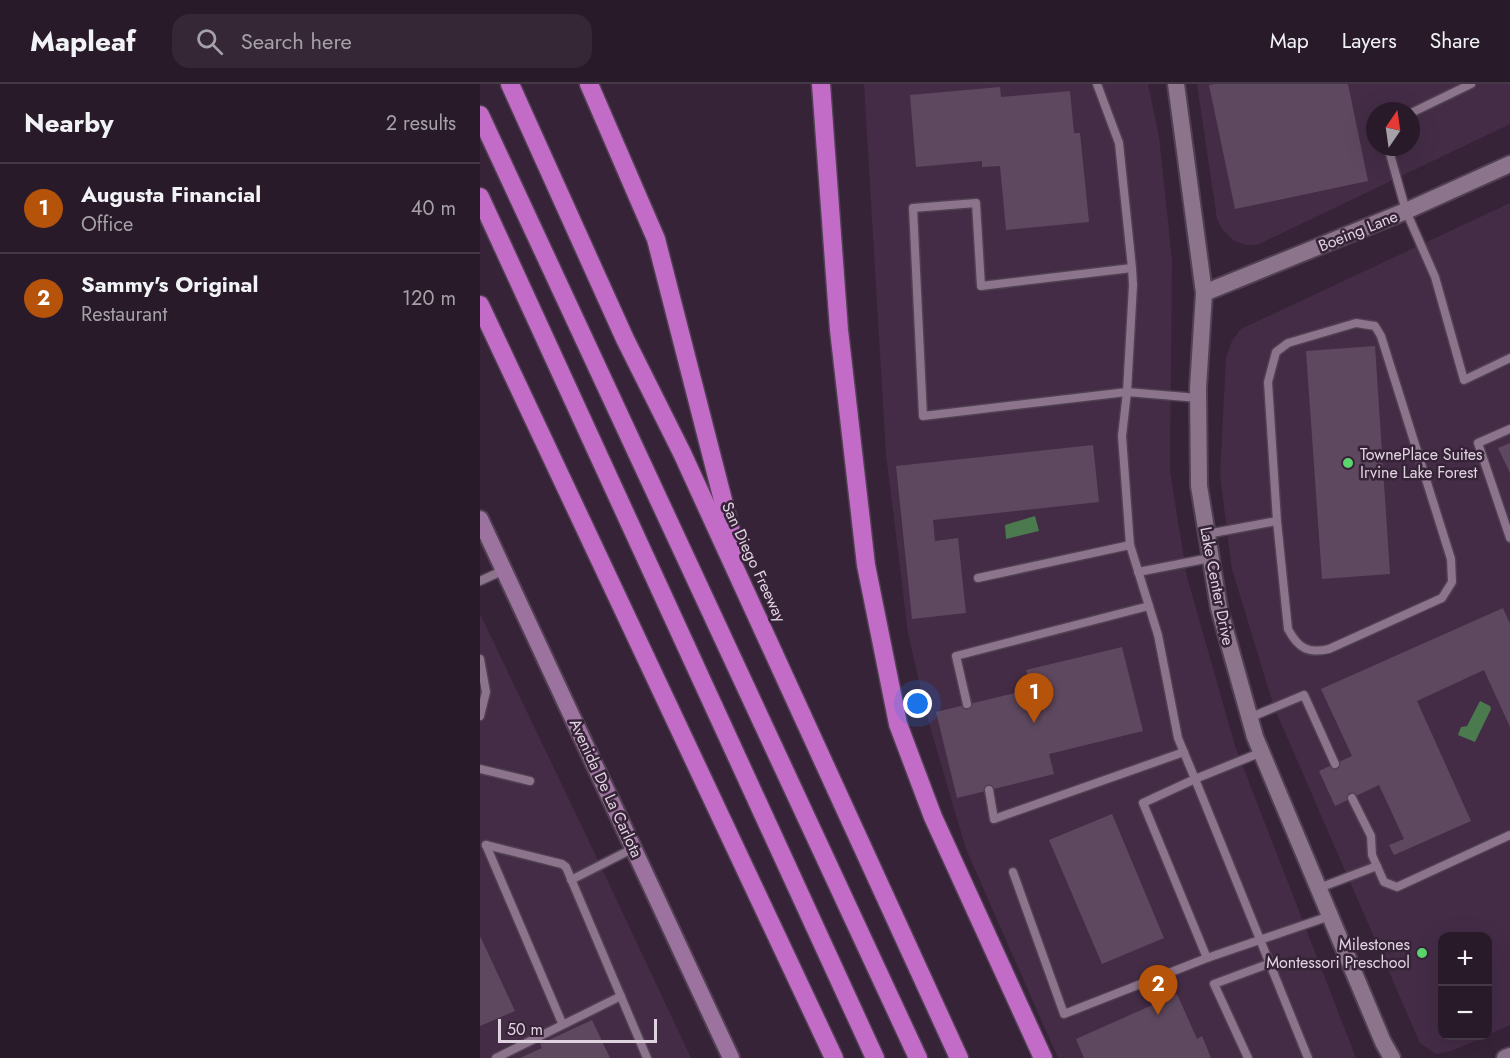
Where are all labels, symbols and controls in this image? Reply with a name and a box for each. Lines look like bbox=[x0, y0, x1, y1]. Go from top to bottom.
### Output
search box bbox=[172, 14, 592, 68]
text: Mapleaf bbox=[30, 21, 136, 62]
icon: search bbox=[193, 25, 226, 58]
text: Search here bbox=[241, 25, 352, 57]
text: Map bbox=[1270, 26, 1309, 56]
text: Layers bbox=[1342, 26, 1397, 56]
text: Share bbox=[1430, 26, 1480, 56]
north arrow bbox=[1366, 102, 1420, 156]
text: Nearby bbox=[24, 104, 113, 142]
text: 2 results bbox=[386, 109, 456, 138]
text: Augusta Financial bbox=[81, 178, 261, 210]
text: 1 bbox=[38, 194, 49, 223]
text: 40 m bbox=[411, 194, 456, 223]
street label: Boeing Lane bbox=[1315, 205, 1401, 257]
text: Office bbox=[81, 210, 133, 239]
text: Sammy's Original bbox=[81, 268, 258, 300]
text: 2 bbox=[37, 284, 50, 313]
text: 120 m bbox=[402, 284, 456, 313]
text: Restaurant bbox=[81, 300, 167, 329]
place label: TownePlace Suites Irvine Lake Forest bbox=[1360, 443, 1483, 484]
marker: TownePlace Suites Irvine Lake Forest bbox=[1341, 456, 1355, 470]
street label: San Diego Freeway bbox=[716, 498, 792, 627]
street label: Lake Center Drive bbox=[1194, 525, 1240, 647]
pin: 1 bbox=[1014, 674, 1054, 723]
your location bbox=[903, 689, 932, 718]
street label: Avenida De La Carlota bbox=[564, 715, 648, 861]
map controls bbox=[1438, 932, 1492, 1040]
button: + bbox=[1438, 932, 1492, 986]
place label: Milestones Montessori Preschool bbox=[1266, 933, 1410, 974]
marker: Milestones Montessori Preschool bbox=[1415, 946, 1429, 960]
pin: 2 bbox=[1138, 966, 1178, 1015]
button: − bbox=[1438, 986, 1492, 1040]
scale bar bbox=[498, 1016, 657, 1044]
text: 50 m bbox=[507, 1018, 543, 1041]

